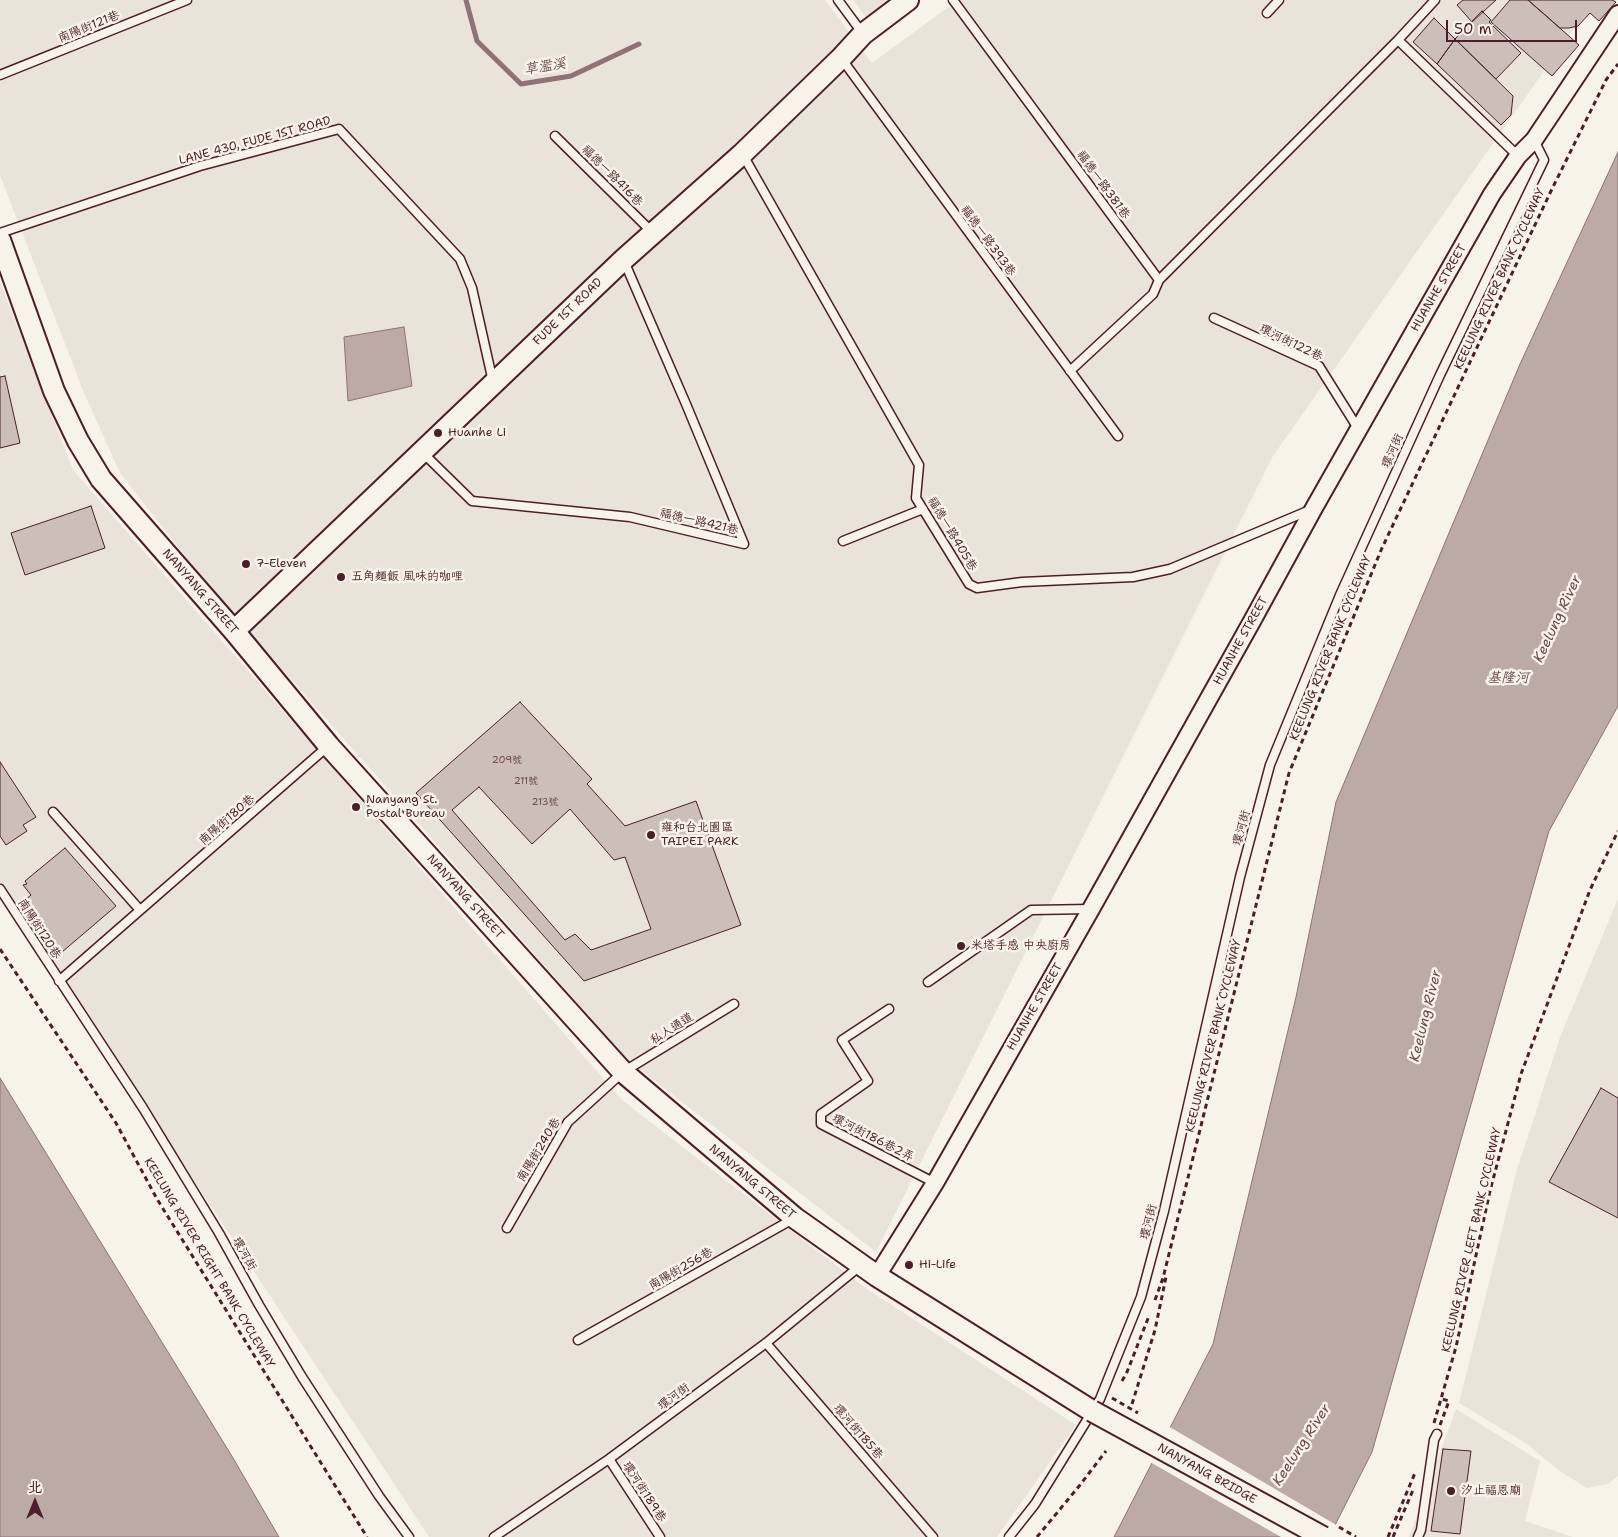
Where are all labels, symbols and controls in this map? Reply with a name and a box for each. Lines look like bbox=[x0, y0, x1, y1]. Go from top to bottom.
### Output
street label: 南陽街121巷 bbox=[56, 8, 122, 46]
scale bar bbox=[1448, 10, 1579, 42]
text: 50 m bbox=[1454, 19, 1492, 39]
water label: 草濫溪 bbox=[523, 55, 567, 79]
street label: LANE 430, FUDE 1ST ROAD bbox=[177, 114, 333, 168]
street label: 福德一路416巷 bbox=[578, 142, 646, 210]
street label: 福德一路381巷 bbox=[1073, 148, 1133, 222]
street label: KEELUNG RIVER BANK CYCLEWAY bbox=[1452, 186, 1548, 372]
street label: 福德一路393巷 bbox=[958, 203, 1018, 279]
street label: HUANHE STREET bbox=[1408, 242, 1470, 334]
street label: FUDE 1ST ROAD bbox=[530, 275, 606, 349]
street label: 環河街122巷 bbox=[1257, 321, 1325, 365]
place label: Huanhe Li bbox=[448, 426, 506, 440]
marker: Huanhe Li bbox=[432, 427, 444, 439]
street label: 環河街 bbox=[1379, 432, 1407, 470]
street label: 福德一路405巷 bbox=[924, 494, 980, 574]
street label: 福德一路421巷 bbox=[658, 506, 740, 538]
street label: NANYANG STREET bbox=[159, 546, 241, 638]
street label: KEELUNG RIVER BANK CYCLEWAY bbox=[1287, 553, 1375, 743]
place label: 7-Eleven bbox=[256, 557, 307, 571]
marker: 7-Eleven bbox=[240, 558, 252, 570]
place label: 五角麵飯 風味的咖哩 bbox=[351, 570, 463, 584]
marker: 五角麵飯 風味的咖哩 bbox=[335, 571, 347, 583]
water label: Keelung River bbox=[1531, 573, 1585, 665]
street label: HUANHE STREET bbox=[1211, 594, 1271, 688]
water label: 基隆河 bbox=[1487, 670, 1529, 686]
house number: 209號 bbox=[492, 754, 522, 766]
house number: 211號 bbox=[514, 775, 538, 787]
street label: 南陽街180巷 bbox=[196, 792, 258, 848]
place label: Nanyang St. Postal Bureau bbox=[366, 793, 445, 821]
house number: 213號 bbox=[531, 796, 559, 808]
marker: Nanyang St. Postal Bureau bbox=[350, 801, 362, 813]
street label: 環河街 bbox=[1230, 809, 1254, 847]
place label: 雍和台北園區 TAIPEI PARK bbox=[661, 821, 739, 849]
marker: 雍和台北園區 TAIPEI PARK bbox=[645, 829, 657, 841]
street label: NANYANG STREET bbox=[423, 852, 507, 942]
street label: 南陽街120巷 bbox=[14, 896, 64, 962]
street label: KEELUNG RIVER BANK CYCLEWAY bbox=[1183, 938, 1245, 1134]
place label: 米塔手感 中央廚房 bbox=[971, 939, 1071, 953]
marker: 米塔手感 中央廚房 bbox=[955, 940, 967, 952]
street label: HUANHE STREET bbox=[1004, 961, 1066, 1053]
water label: Keelung River bbox=[1406, 968, 1446, 1064]
street label: 私人通道 bbox=[648, 1010, 696, 1048]
street label: 環河街186巷2弄 bbox=[830, 1111, 916, 1165]
street label: 南陽街240巷 bbox=[514, 1115, 564, 1185]
street label: KEELUNG RIVER LEFT BANK CYCLEWAY bbox=[1439, 1126, 1505, 1354]
street label: NANYANG STREET bbox=[706, 1142, 798, 1222]
street label: KEELUNG RIVER RIGHT BANK CYCLEWAY bbox=[140, 1155, 278, 1371]
street label: 環河街 bbox=[1138, 1203, 1160, 1241]
street label: 環河街 bbox=[229, 1235, 259, 1273]
street label: 南陽街256巷 bbox=[646, 1245, 716, 1293]
place label: Hi-Life bbox=[919, 1258, 956, 1272]
marker: Hi-Life bbox=[903, 1259, 915, 1271]
street label: 環河街 bbox=[655, 1380, 693, 1414]
water label: Keelung River bbox=[1269, 1401, 1335, 1489]
street label: 環河街185巷 bbox=[830, 1402, 886, 1462]
street label: NANYANG BRIDGE bbox=[1155, 1441, 1259, 1507]
street label: 環河街189巷 bbox=[619, 1459, 669, 1525]
north arrow bbox=[10, 1477, 60, 1527]
text: 北 bbox=[28, 1478, 42, 1496]
place label: 汐止福恩廟 bbox=[1461, 1484, 1521, 1498]
marker: 汐止福恩廟 bbox=[1445, 1485, 1457, 1497]

